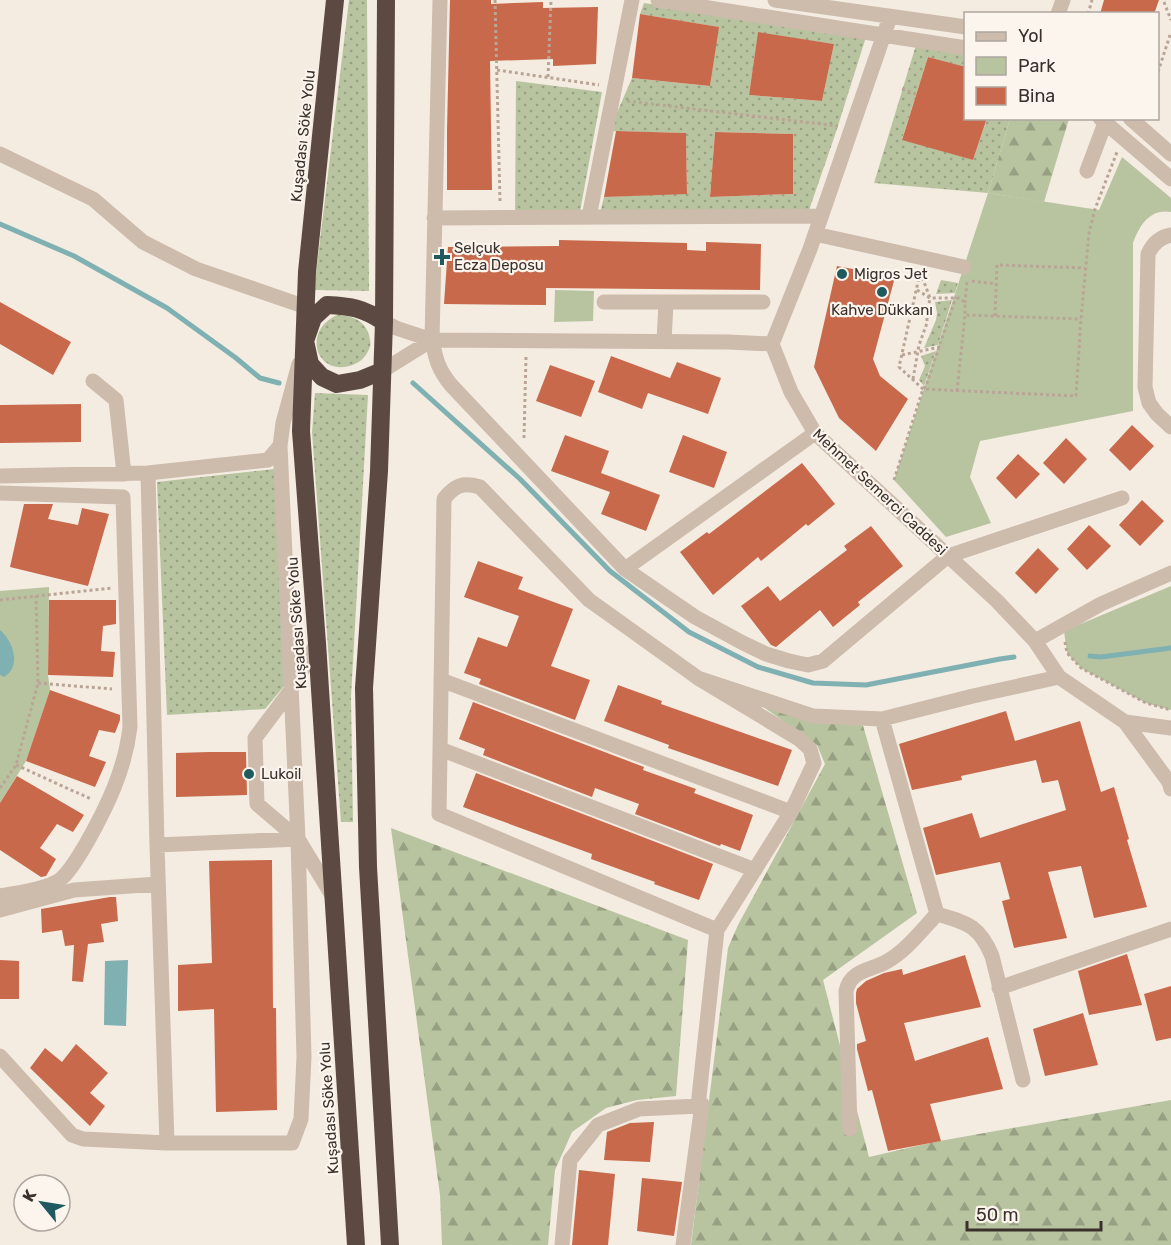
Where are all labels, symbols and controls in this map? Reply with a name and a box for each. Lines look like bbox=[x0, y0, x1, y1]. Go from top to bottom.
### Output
legend bbox=[964, 12, 1159, 120]
text: Yol bbox=[1018, 25, 1043, 47]
text: Park bbox=[1018, 55, 1056, 77]
street label: Kuşadası Söke Yolu bbox=[287, 69, 319, 203]
text: Bina bbox=[1018, 85, 1055, 107]
place label: Selçuk Ecza Deposu bbox=[454, 239, 544, 274]
marker: Selçuk Ecza Deposu bbox=[435, 250, 449, 264]
place label: Migros Jet bbox=[854, 265, 928, 283]
marker: Migros Jet bbox=[835, 267, 849, 281]
marker: Kahve Dükkanı bbox=[875, 285, 889, 299]
place label: Kahve Dükkanı bbox=[831, 301, 933, 319]
street label: Mehmet Semerci Caddesi bbox=[809, 425, 951, 559]
street label: Kuşadası Söke Yolu bbox=[283, 556, 311, 690]
place label: Lukoil bbox=[261, 765, 302, 783]
marker: Lukoil bbox=[242, 767, 256, 781]
street label: Kuşadası Söke Yolu bbox=[315, 1041, 343, 1175]
north arrow bbox=[12, 1173, 72, 1233]
text: K bbox=[19, 1186, 41, 1205]
scale bar bbox=[967, 1194, 1100, 1232]
text: 50 m bbox=[976, 1204, 1019, 1226]

